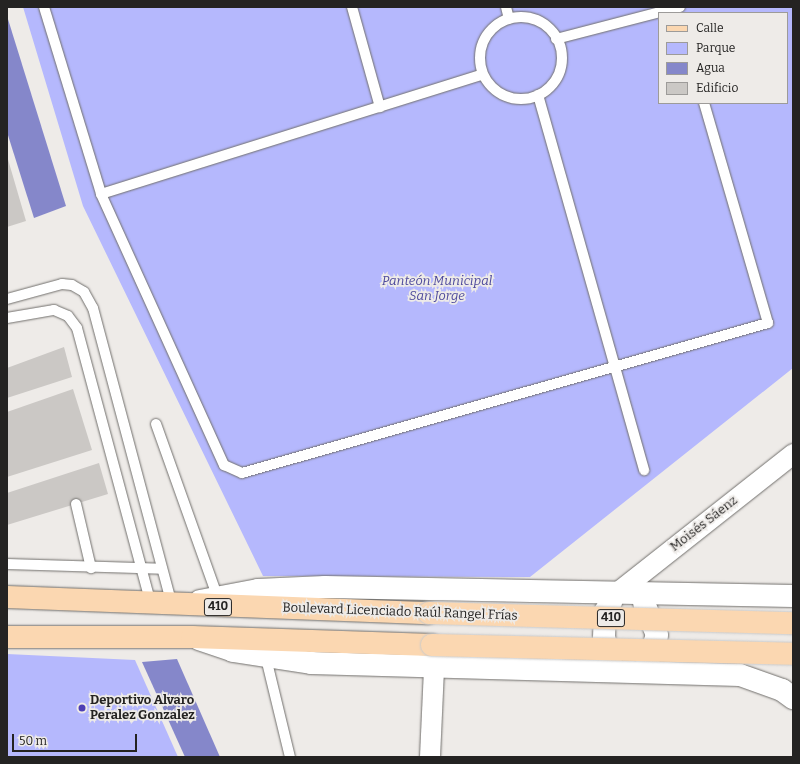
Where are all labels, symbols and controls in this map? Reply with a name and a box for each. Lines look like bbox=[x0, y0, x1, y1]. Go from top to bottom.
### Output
legend bbox=[658, 12, 788, 104]
text: Calle bbox=[696, 21, 724, 35]
text: Parque bbox=[696, 41, 735, 55]
text: Agua bbox=[696, 61, 725, 75]
text: Edificio bbox=[696, 81, 738, 95]
park label: Panteón Municipal San Jorge bbox=[382, 274, 492, 305]
street label: Moisés Sáenz bbox=[667, 493, 741, 555]
road number: 410 bbox=[203, 597, 233, 617]
street label: Boulevard Licenciado Raúl Rangel Frías bbox=[282, 600, 518, 624]
road number: 410 bbox=[596, 608, 626, 628]
place label: Deportivo Alvaro Peralez Gonzalez bbox=[90, 693, 195, 724]
marker: Deportivo Alvaro Peralez Gonzalez bbox=[77, 703, 87, 713]
scale bar bbox=[14, 726, 139, 752]
text: 50 m bbox=[19, 734, 47, 748]

